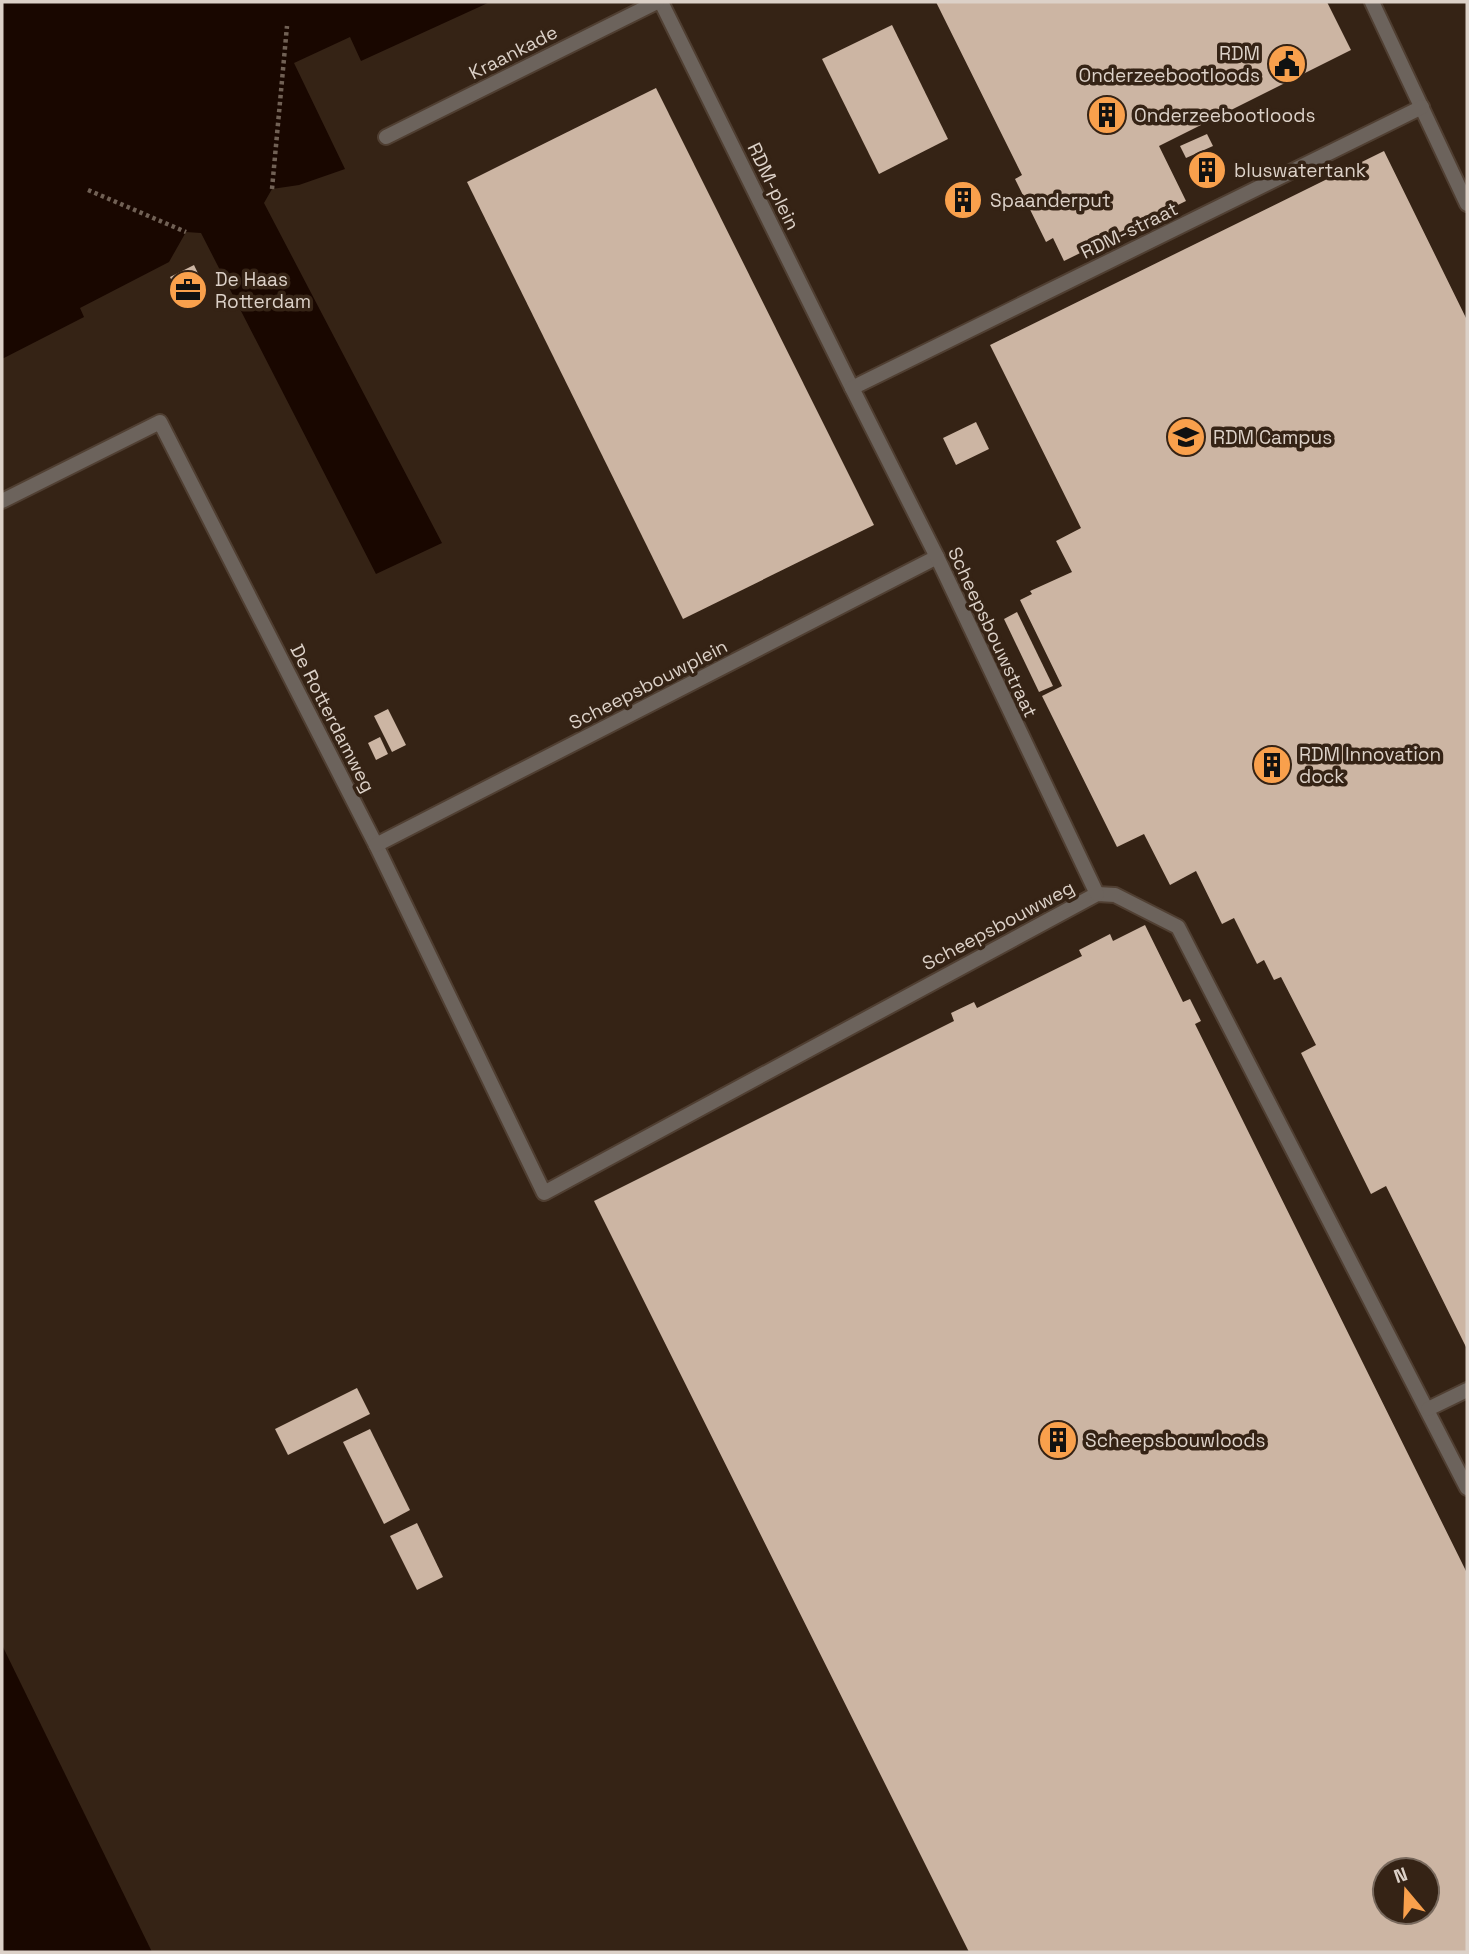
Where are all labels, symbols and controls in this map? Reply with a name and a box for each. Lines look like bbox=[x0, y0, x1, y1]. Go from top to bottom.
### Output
street label: Kraankade bbox=[465, 19, 562, 85]
place label: RDM Onderzeebootloods bbox=[1078, 41, 1260, 88]
public building icon: RDM Onderzeebootloods bbox=[1266, 43, 1308, 85]
building icon: Onderzeebootloods bbox=[1086, 94, 1128, 136]
place label: Onderzeebootloods bbox=[1134, 103, 1316, 128]
street label: RDM-plein bbox=[742, 138, 805, 234]
building icon: bluswatertank bbox=[1186, 149, 1228, 191]
place label: bluswatertank bbox=[1234, 158, 1366, 183]
building icon: Spaanderput bbox=[942, 179, 984, 221]
place label: Spaanderput bbox=[990, 188, 1111, 213]
street label: RDM-straat bbox=[1077, 196, 1182, 265]
place label: De Haas Rotterdam bbox=[215, 267, 311, 314]
office icon: De Haas Rotterdam bbox=[167, 269, 209, 311]
school or university icon: RDM Campus bbox=[1165, 416, 1207, 458]
place label: RDM Campus bbox=[1213, 425, 1332, 450]
street label: Scheepsbouwstraat bbox=[942, 543, 1043, 722]
street label: Scheepsbouwplein bbox=[565, 634, 732, 735]
street label: De Rotterdamweg bbox=[284, 640, 381, 797]
place label: RDM Innovation dock bbox=[1299, 742, 1441, 789]
building icon: RDM Innovation dock bbox=[1251, 744, 1293, 786]
street label: Scheepsbouwweg bbox=[918, 875, 1079, 976]
building icon: Scheepsbouwloods bbox=[1037, 1419, 1079, 1461]
place label: Scheepsbouwloods bbox=[1085, 1428, 1266, 1453]
north arrow bbox=[1371, 1856, 1441, 1926]
text: N bbox=[1391, 1862, 1411, 1889]

